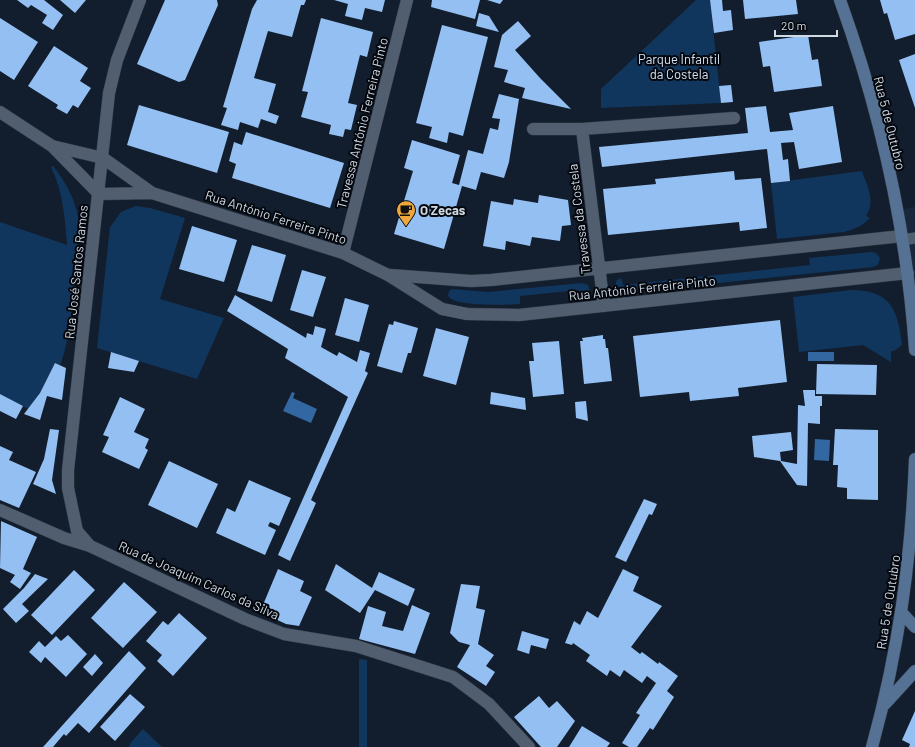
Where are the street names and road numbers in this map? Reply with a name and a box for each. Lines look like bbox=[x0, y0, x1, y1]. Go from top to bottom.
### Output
street label: Travessa António Ferreira Pinto bbox=[333, 36, 391, 210]
street label: Rua 5 de Outubro bbox=[871, 75, 909, 171]
street label: Travessa da Costela bbox=[564, 163, 594, 275]
street label: Rua António Ferreira Pinto bbox=[203, 187, 349, 247]
street label: Rua José Santos Ramos bbox=[61, 204, 91, 340]
street label: Rua António Ferreira Pinto bbox=[568, 272, 716, 304]
street label: Rua de Joaquim Carlos da Silva bbox=[116, 537, 282, 623]
street label: Rua 5 de Outubro bbox=[873, 553, 903, 651]

